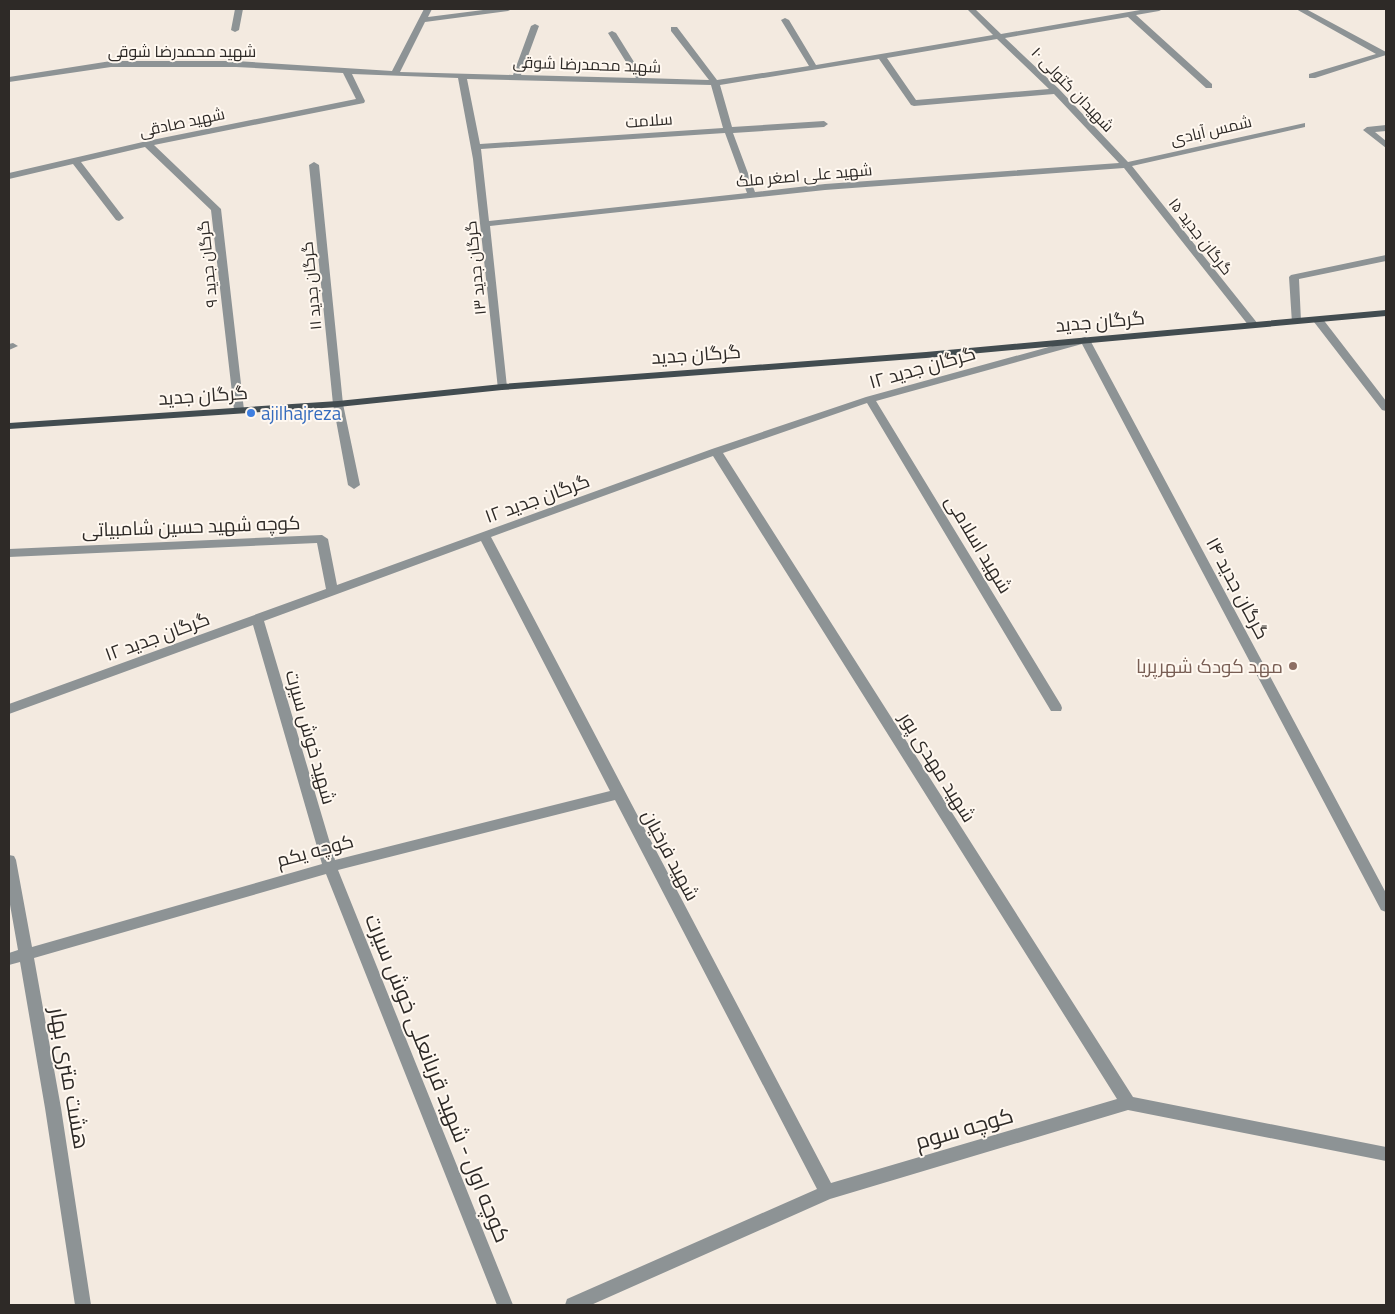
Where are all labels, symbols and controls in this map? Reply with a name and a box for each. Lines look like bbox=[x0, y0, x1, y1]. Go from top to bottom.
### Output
street label: شهید محمدرضا شوقی bbox=[108, 39, 256, 63]
street label: ۱۰ شهیدان کتولی bbox=[1026, 41, 1120, 137]
street label: شهید محمدرضا شوقی bbox=[512, 49, 662, 79]
street label: شهید صادقی bbox=[137, 101, 227, 143]
street label: سلامت bbox=[625, 106, 673, 134]
street label: شمس آبادی bbox=[1168, 109, 1254, 151]
street label: شهید علی اصغر ملک bbox=[735, 157, 873, 193]
street label: ۱۵ گرگان جدید bbox=[1163, 192, 1239, 280]
street label: گرگان جدید ۹ bbox=[190, 219, 224, 309]
street label: گرگان جدید ۱۳ bbox=[458, 220, 492, 316]
street label: گرگان جدید ۱۱ bbox=[294, 240, 328, 332]
street label: گرگان جدید bbox=[1054, 302, 1146, 339]
street label: گرگان جدید bbox=[650, 336, 742, 371]
street label: گرگان جدید ۱۲ bbox=[865, 337, 979, 396]
street label: گرگان جدید bbox=[157, 377, 249, 412]
place label: ajilhajreza bbox=[261, 398, 342, 427]
marker: ajilhajreza bbox=[245, 407, 257, 419]
street label: گرگان جدید ۱۲ bbox=[480, 465, 593, 530]
street label: شهید اسلامی bbox=[938, 489, 1020, 599]
street label: کوچه شهید حسین شامبیاتی bbox=[81, 507, 301, 544]
street label: گرگان جدید ۱۴ bbox=[1199, 531, 1278, 644]
street label: گرگان جدید ۱۲ bbox=[100, 603, 213, 668]
place label: مهد کودک شهرپریا bbox=[1136, 651, 1283, 680]
marker: مهد کودک شهرپریا bbox=[1287, 660, 1299, 672]
street label: شهید خوش سیرت bbox=[278, 666, 345, 808]
street label: شهید مهدی پور bbox=[892, 705, 984, 828]
street label: شهید فرخیان bbox=[635, 804, 708, 906]
street label: کوچه یکم bbox=[273, 825, 357, 874]
street label: کوچه اول - شهید قربانعلی خوش سیرت bbox=[356, 908, 520, 1248]
street label: هشت متری بهار bbox=[40, 1002, 99, 1152]
street label: کوچه سوم bbox=[911, 1098, 1017, 1158]

